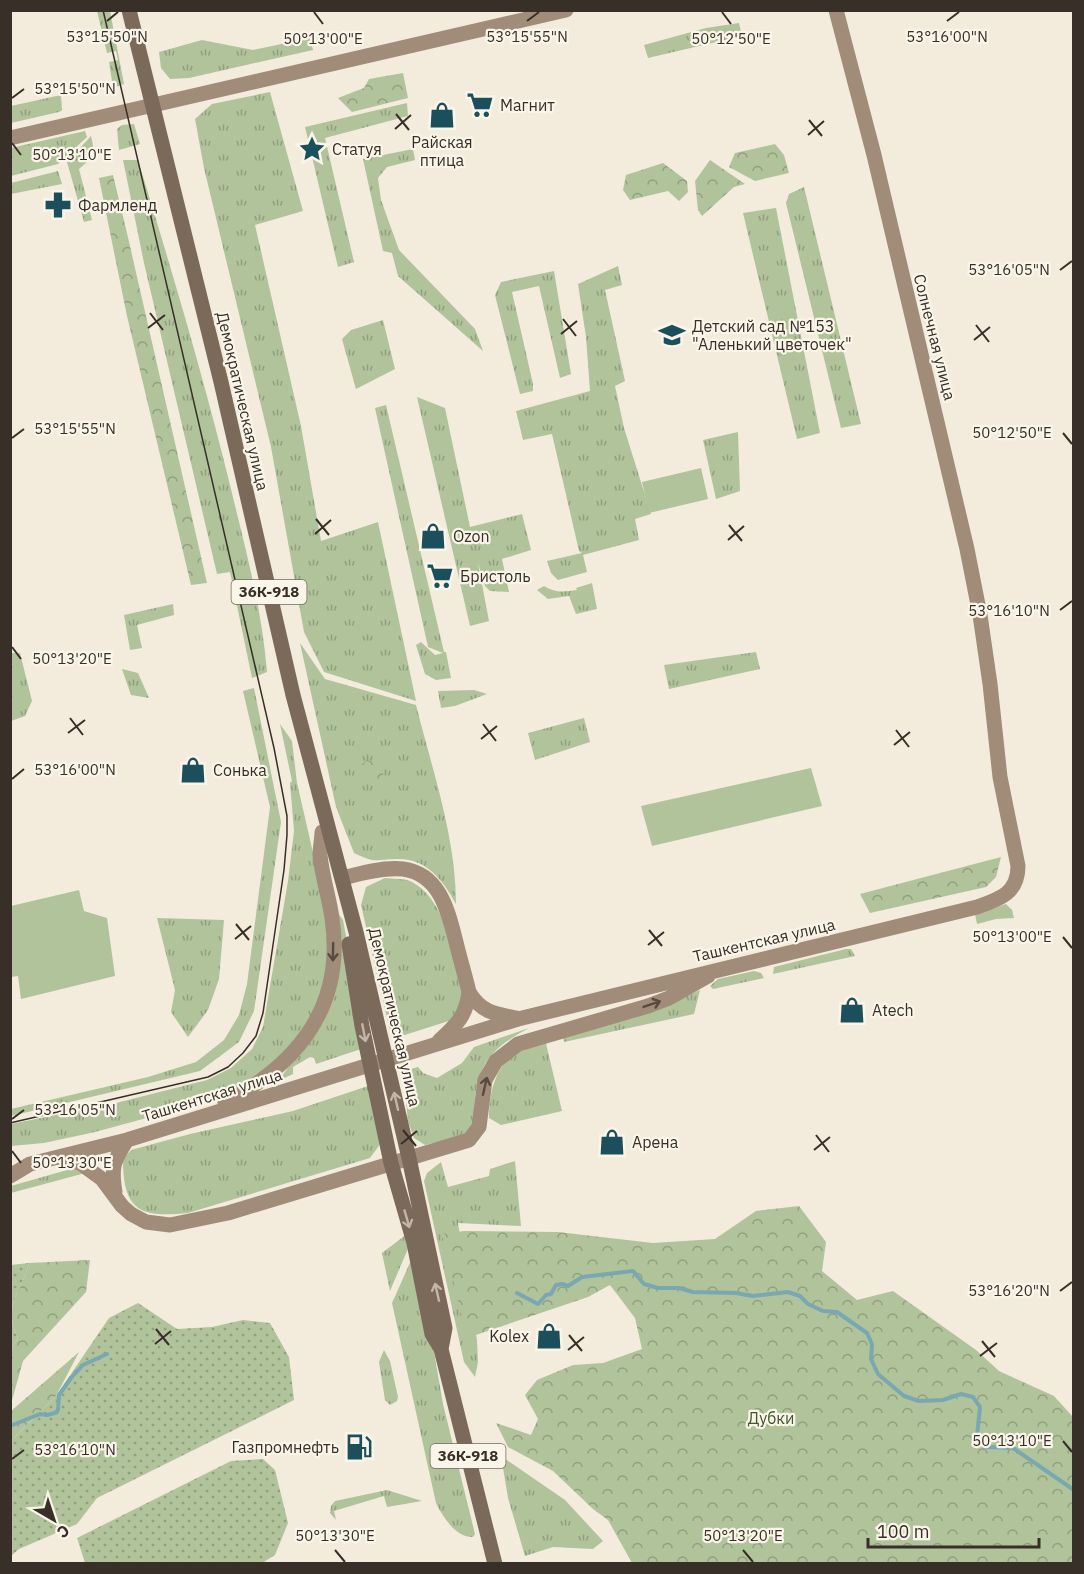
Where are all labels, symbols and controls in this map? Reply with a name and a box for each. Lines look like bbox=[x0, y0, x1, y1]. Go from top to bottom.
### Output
text: 53°15'50"N bbox=[66, 27, 148, 46]
text: 53°15'55"N bbox=[486, 27, 568, 46]
text: 53°16'00"N bbox=[906, 27, 988, 46]
text: 50°13'00"E bbox=[283, 29, 363, 48]
text: 50°12'50"E bbox=[691, 29, 771, 48]
text: 53°15'50"N bbox=[34, 79, 116, 98]
supermarket icon: Магнит bbox=[465, 90, 495, 120]
place label: Магнит bbox=[500, 95, 555, 115]
shop icon: Райская птица bbox=[427, 100, 457, 130]
place label: Райская птица bbox=[411, 132, 473, 170]
place icon: Статуя bbox=[297, 134, 327, 164]
place label: Статуя bbox=[332, 139, 382, 159]
text: 50°13'10"E bbox=[32, 145, 112, 164]
pharmacy icon: Фармленд bbox=[43, 190, 73, 220]
place label: Фармленд bbox=[78, 195, 158, 215]
text: 53°16'05"N bbox=[968, 260, 1050, 279]
street label: Солнечная улица bbox=[910, 272, 960, 403]
street label: Демократическая улица bbox=[213, 310, 273, 493]
place label: Детский сад №153 "Аленький цветочек" bbox=[692, 316, 852, 354]
school or university icon: Детский сад №153 "Аленький цветочек" bbox=[657, 320, 687, 350]
text: 53°15'55"N bbox=[34, 419, 116, 438]
text: 50°12'50"E bbox=[972, 423, 1052, 442]
shop icon: Ozon bbox=[418, 521, 448, 551]
place label: Ozon bbox=[453, 526, 490, 546]
supermarket icon: Бристоль bbox=[425, 561, 455, 591]
place label: Бристоль bbox=[460, 566, 531, 586]
road number: 36К-918 bbox=[232, 580, 306, 604]
text: 53°16'10"N bbox=[968, 601, 1050, 620]
text: 50°13'20"E bbox=[32, 649, 112, 668]
shop icon: Сонька bbox=[178, 755, 208, 785]
text: 53°16'00"N bbox=[34, 760, 116, 779]
place label: Сонька bbox=[213, 760, 267, 780]
street label: Ташкентская улица bbox=[691, 914, 837, 966]
street label: Демократическая улица bbox=[365, 926, 425, 1109]
text: 50°13'00"E bbox=[972, 927, 1052, 946]
one-way arrow bbox=[327, 941, 339, 961]
shop icon: Atech bbox=[837, 995, 867, 1025]
one-way arrow bbox=[642, 997, 661, 1008]
place label: Atech bbox=[872, 1000, 914, 1020]
one-way arrow bbox=[359, 1022, 370, 1042]
street label: Ташкентская улица bbox=[140, 1064, 285, 1126]
one-way arrow bbox=[480, 1077, 492, 1096]
one-way arrow bbox=[390, 1092, 401, 1111]
text: 53°16'05"N bbox=[34, 1100, 116, 1119]
shop icon: Арена bbox=[597, 1127, 627, 1157]
place label: Арена bbox=[632, 1132, 679, 1152]
text: 50°13'30"E bbox=[32, 1153, 112, 1172]
one-way arrow bbox=[402, 1209, 413, 1228]
text: 53°16'20"N bbox=[968, 1281, 1050, 1300]
one-way arrow bbox=[431, 1283, 442, 1302]
shop icon: Kolex bbox=[534, 1321, 564, 1351]
place label: Kolex bbox=[489, 1326, 529, 1346]
park label: Дубки bbox=[748, 1408, 794, 1428]
text: 50°13'10"E bbox=[972, 1431, 1052, 1450]
fuel station icon: Газпромнефть bbox=[344, 1432, 374, 1462]
place label: Газпромнефть bbox=[231, 1437, 339, 1457]
text: 53°16'10"N bbox=[34, 1440, 116, 1459]
road number: 36К-918 bbox=[430, 1444, 506, 1468]
north arrow bbox=[24, 1490, 84, 1550]
scale bar bbox=[868, 1511, 1039, 1549]
text: 100 m bbox=[877, 1520, 929, 1543]
text: С bbox=[53, 1521, 74, 1543]
text: 50°13'30"E bbox=[295, 1526, 375, 1545]
text: 50°13'20"E bbox=[703, 1526, 783, 1545]

